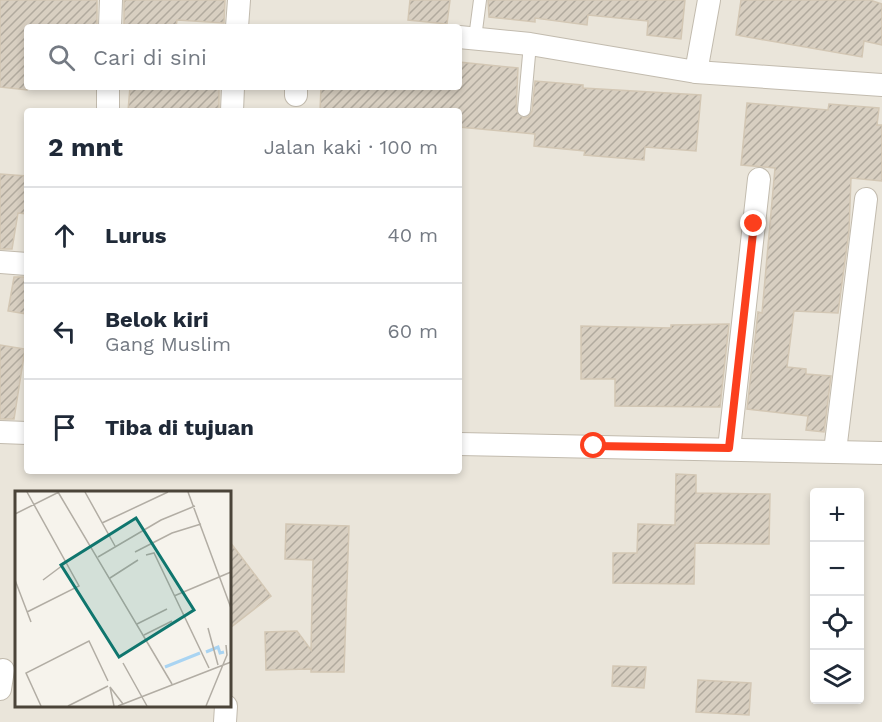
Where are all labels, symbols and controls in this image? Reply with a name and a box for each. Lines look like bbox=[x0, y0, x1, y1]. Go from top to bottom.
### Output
search box bbox=[24, 24, 462, 90]
icon: search bbox=[45, 41, 78, 74]
text: Cari di sini bbox=[93, 45, 207, 70]
text: 2 mnt bbox=[48, 132, 123, 162]
text: Jalan kaki · 100 m bbox=[264, 135, 438, 159]
route end bbox=[740, 210, 766, 236]
icon: ahead bbox=[48, 219, 81, 252]
text: Lurus bbox=[105, 223, 167, 248]
text: 40 m bbox=[387, 223, 438, 247]
text: Belok kiri bbox=[105, 307, 209, 332]
icon: left bbox=[48, 315, 81, 348]
text: 60 m bbox=[388, 319, 438, 343]
text: Gang Muslim bbox=[105, 332, 231, 356]
icon: arrive bbox=[48, 411, 81, 444]
text: Tiba di tujuan bbox=[105, 415, 254, 440]
route start bbox=[580, 432, 606, 458]
map controls bbox=[810, 488, 864, 704]
button: + bbox=[810, 488, 864, 542]
inset map bbox=[15, 491, 231, 707]
button: − bbox=[810, 542, 864, 596]
button: locate bbox=[810, 596, 864, 650]
button: layers bbox=[810, 650, 864, 704]

